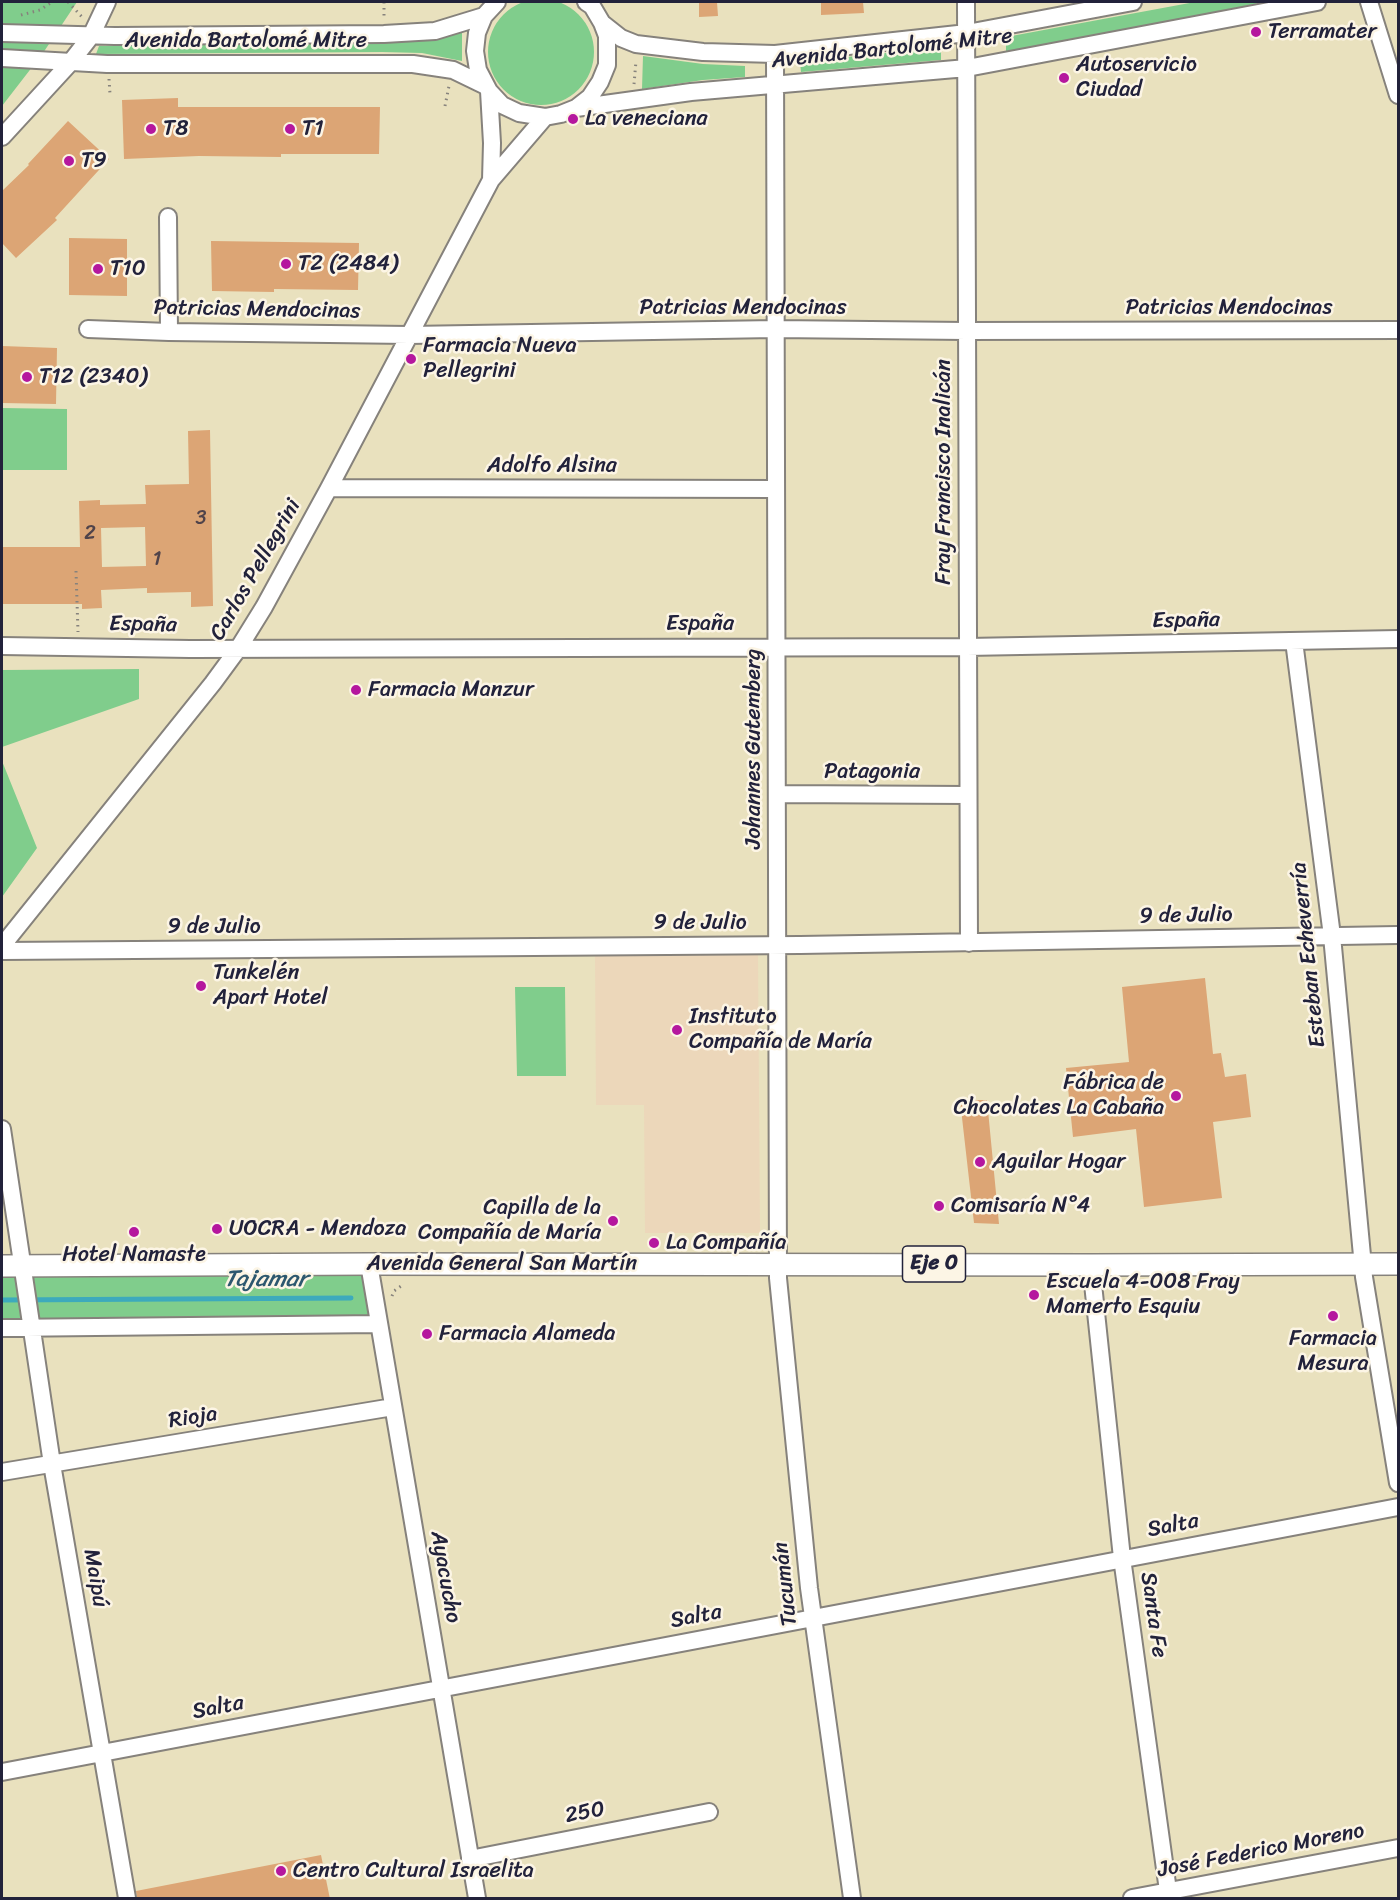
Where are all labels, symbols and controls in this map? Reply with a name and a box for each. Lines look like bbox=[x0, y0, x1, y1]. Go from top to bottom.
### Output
place label: Terramater bbox=[1268, 19, 1377, 45]
street label: Avenida Bartolomé Mitre bbox=[770, 23, 1014, 75]
marker: Terramater bbox=[1249, 25, 1263, 39]
street label: Avenida Bartolomé Mitre bbox=[125, 28, 367, 54]
place label: Autoservicio Ciudad bbox=[1076, 52, 1197, 104]
marker: Autoservicio Ciudad bbox=[1057, 71, 1071, 85]
place label: La veneciana bbox=[585, 106, 708, 132]
marker: La veneciana bbox=[566, 112, 580, 126]
place label: T8 bbox=[163, 116, 188, 142]
place label: T1 bbox=[302, 116, 324, 142]
marker: T8 bbox=[144, 122, 158, 136]
marker: T1 bbox=[283, 122, 297, 136]
place label: T9 bbox=[81, 148, 107, 174]
marker: T9 bbox=[62, 154, 76, 168]
place label: T2 (2484) bbox=[298, 251, 398, 277]
place label: T10 bbox=[110, 256, 146, 282]
marker: T2 (2484) bbox=[279, 257, 293, 271]
marker: T10 bbox=[91, 262, 105, 276]
street label: Patricias Mendocinas bbox=[153, 295, 361, 325]
street label: Patricias Mendocinas bbox=[640, 295, 846, 321]
street label: Patricias Mendocinas bbox=[1126, 295, 1332, 321]
place label: Farmacia Nueva Pellegrini bbox=[423, 333, 576, 384]
marker: Farmacia Nueva Pellegrini bbox=[404, 352, 418, 366]
street label: Fray Francisco Inalicán bbox=[931, 359, 957, 585]
place label: T12 (2340) bbox=[39, 364, 147, 390]
marker: T12 (2340) bbox=[20, 370, 34, 384]
street label: Adolfo Alsina bbox=[487, 453, 617, 479]
street label: Carlos Pellegrini bbox=[205, 495, 307, 645]
house number: 3 bbox=[196, 507, 206, 531]
house number: 2 bbox=[84, 522, 96, 546]
house number: 1 bbox=[153, 548, 161, 572]
street label: España bbox=[1152, 607, 1220, 635]
street label: España bbox=[109, 611, 177, 639]
street label: España bbox=[666, 611, 734, 637]
street label: Johannes Gutemberg bbox=[741, 649, 767, 849]
place label: Farmacia Manzur bbox=[368, 677, 534, 703]
marker: Farmacia Manzur bbox=[349, 683, 363, 697]
street label: Patagonia bbox=[824, 759, 920, 785]
street label: Esteban Echeverría bbox=[1286, 861, 1332, 1049]
street label: 9 de Julio bbox=[1139, 902, 1233, 930]
street label: 9 de Julio bbox=[653, 910, 747, 936]
street label: 9 de Julio bbox=[167, 914, 261, 940]
place label: Tunkelén Apart Hotel bbox=[213, 960, 328, 1011]
marker: Tunkelén Apart Hotel bbox=[194, 979, 208, 993]
place label: Instituto Compañía de María bbox=[689, 1004, 872, 1056]
marker: Instituto Compañía de María bbox=[670, 1023, 684, 1037]
place label: Fábrica de Chocolates La Cabaña bbox=[954, 1070, 1164, 1122]
marker: Fábrica de Chocolates La Cabaña bbox=[1169, 1089, 1183, 1103]
place label: Aguilar Hogar bbox=[992, 1149, 1125, 1175]
marker: Aguilar Hogar bbox=[973, 1155, 987, 1169]
place label: Comisaría N°4 bbox=[951, 1193, 1090, 1219]
place label: Capilla de la Compañía de María bbox=[418, 1195, 601, 1246]
marker: Comisaría N°4 bbox=[932, 1199, 946, 1213]
marker: Capilla de la Compañía de María bbox=[606, 1214, 620, 1228]
place label: UOCRA - Mendoza bbox=[229, 1216, 406, 1242]
marker: UOCRA - Mendoza bbox=[210, 1222, 224, 1236]
marker: Hotel Namaste bbox=[127, 1225, 141, 1239]
place label: La Compañía bbox=[666, 1230, 786, 1256]
marker: La Compañía bbox=[647, 1236, 661, 1250]
place label: Hotel Namaste bbox=[62, 1242, 206, 1268]
road number: Eje 0 bbox=[902, 1246, 966, 1282]
street label: Avenida General San Martín bbox=[367, 1251, 637, 1277]
water label: Tajamar bbox=[224, 1266, 308, 1294]
place label: Escuela 4-008 Fray Mamerto Esquiu bbox=[1046, 1269, 1240, 1320]
marker: Escuela 4-008 Fray Mamerto Esquiu bbox=[1027, 1288, 1041, 1302]
marker: Farmacia Mesura bbox=[1326, 1309, 1340, 1323]
place label: Farmacia Alameda bbox=[439, 1321, 615, 1347]
place label: Farmacia Mesura bbox=[1289, 1326, 1377, 1378]
marker: Farmacia Alameda bbox=[420, 1327, 434, 1341]
street label: Rioja bbox=[167, 1401, 219, 1435]
street label: Salta bbox=[1145, 1508, 1201, 1544]
street label: Ayacucho bbox=[424, 1529, 466, 1625]
street label: Tucumán bbox=[768, 1541, 804, 1627]
street label: Maipú bbox=[77, 1547, 113, 1609]
street label: Santa Fe bbox=[1134, 1570, 1172, 1660]
street label: Salta bbox=[668, 1599, 724, 1635]
street label: Salta bbox=[190, 1690, 246, 1726]
street label: 250 bbox=[563, 1796, 607, 1830]
street label: José Federico Moreno bbox=[1155, 1818, 1367, 1884]
place label: Centro Cultural Israelita bbox=[293, 1858, 534, 1884]
marker: Centro Cultural Israelita bbox=[274, 1864, 288, 1878]

